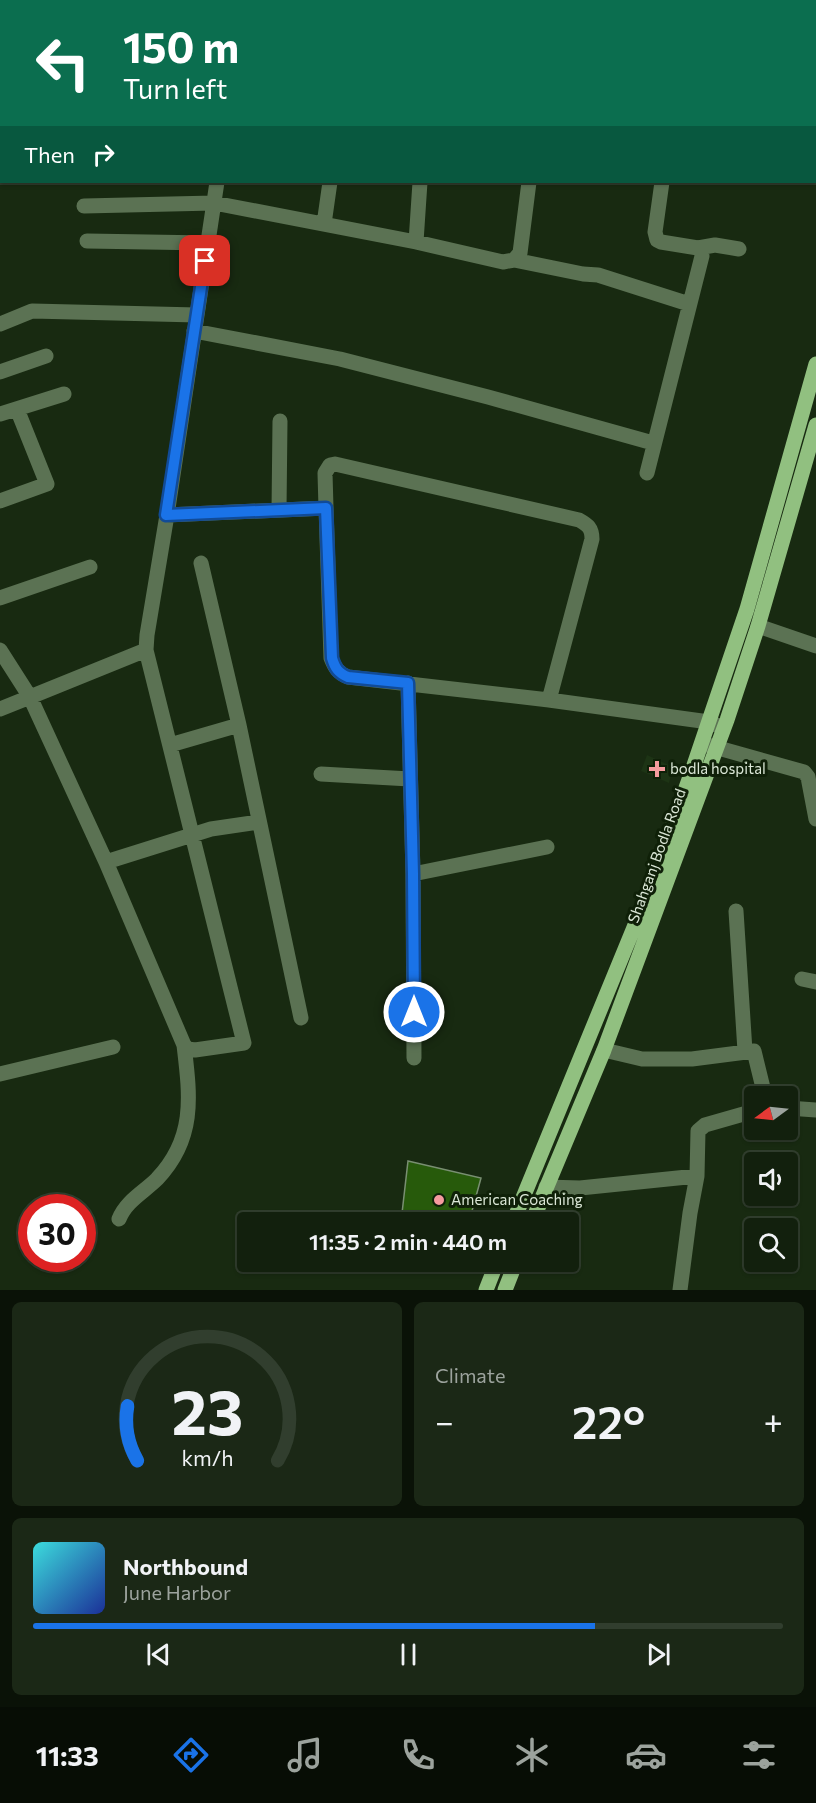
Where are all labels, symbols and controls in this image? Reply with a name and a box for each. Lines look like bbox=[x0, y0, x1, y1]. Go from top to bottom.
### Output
text: 150 m bbox=[123, 20, 239, 72]
icon: left bbox=[24, 24, 102, 102]
text: Turn left bbox=[123, 72, 227, 105]
icon: right bbox=[87, 138, 120, 171]
text: Then bbox=[24, 141, 75, 168]
pin bbox=[179, 235, 230, 286]
icon: arrive bbox=[188, 244, 221, 277]
place label: bodla hospital bbox=[670, 759, 766, 777]
marker: bodla hospital bbox=[648, 760, 666, 778]
street label: Shahganj Bodla Road bbox=[623, 786, 689, 925]
position arrow bbox=[382, 980, 446, 1044]
north arrow bbox=[744, 1086, 798, 1140]
map controls bbox=[744, 1086, 798, 1272]
button: sound bbox=[744, 1152, 798, 1206]
place label: American Coaching bbox=[451, 1190, 583, 1208]
marker: American Coaching bbox=[432, 1193, 446, 1207]
speed limit sign: 30 bbox=[18, 1194, 96, 1272]
button: search bbox=[744, 1218, 798, 1272]
text: 11:35 · 2 min · 440 m bbox=[309, 1228, 507, 1255]
text: Climate bbox=[435, 1363, 505, 1387]
text: 23 bbox=[171, 1372, 243, 1448]
text: 22° bbox=[572, 1393, 645, 1448]
text: − bbox=[435, 1400, 454, 1441]
text: + bbox=[764, 1400, 783, 1441]
text: km/h bbox=[181, 1444, 233, 1470]
text: Northbound bbox=[123, 1553, 248, 1580]
text: June Harbor bbox=[123, 1580, 231, 1604]
icon: previous bbox=[142, 1638, 175, 1671]
icon: pause bbox=[392, 1638, 425, 1671]
icon: next bbox=[642, 1638, 675, 1671]
icon: directions bbox=[170, 1734, 212, 1776]
icon: music bbox=[284, 1734, 326, 1776]
icon: phone bbox=[397, 1734, 439, 1776]
icon: climate bbox=[511, 1734, 553, 1776]
icon: car bbox=[625, 1734, 667, 1776]
icon: filters bbox=[738, 1734, 780, 1776]
text: 11:33 bbox=[36, 1739, 99, 1772]

